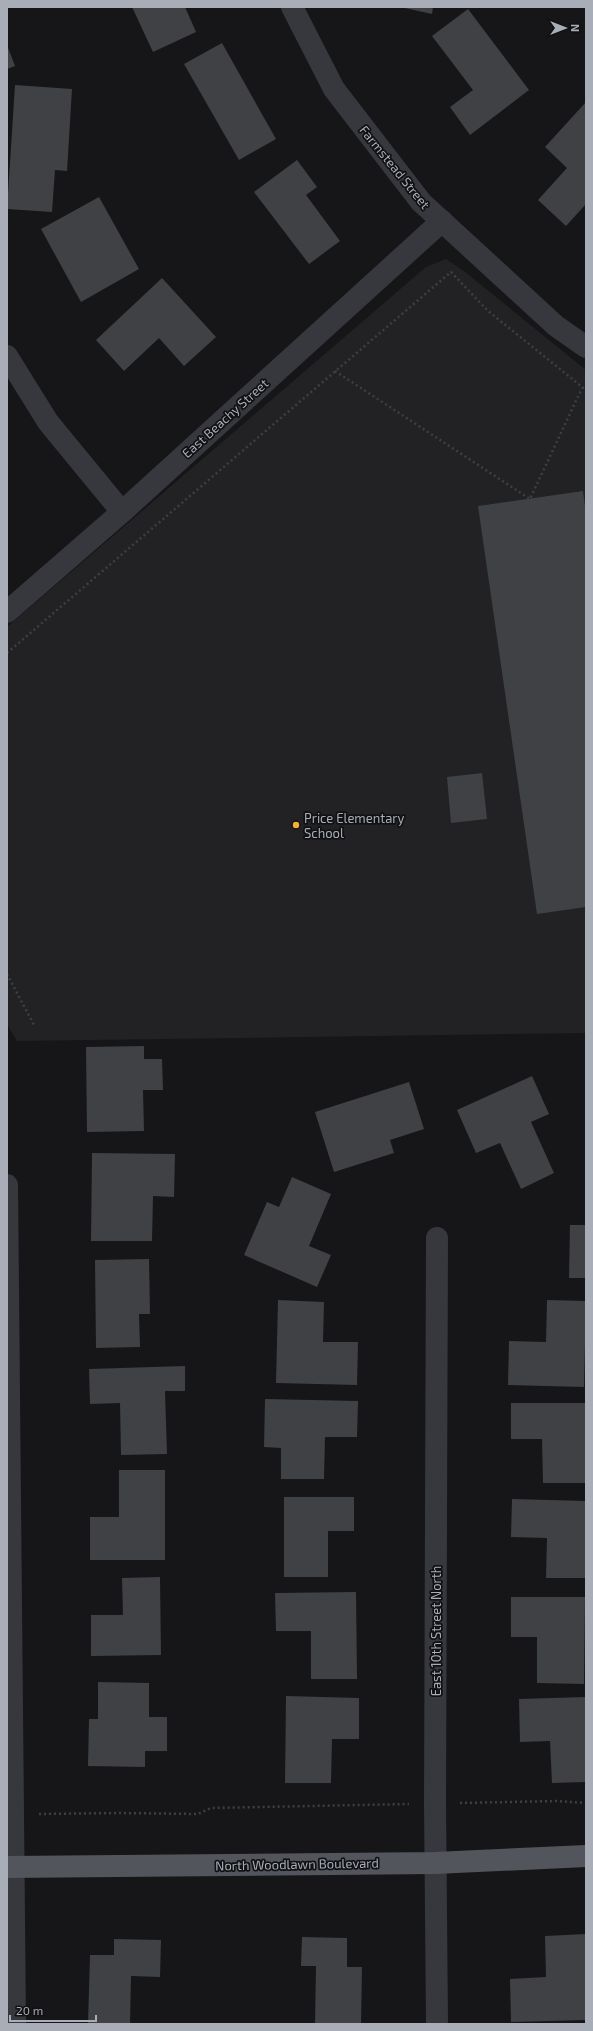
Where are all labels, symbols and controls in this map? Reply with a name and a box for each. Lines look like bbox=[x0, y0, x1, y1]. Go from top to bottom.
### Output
north arrow bbox=[545, 8, 585, 48]
text: N bbox=[569, 24, 582, 32]
street label: Farmstead Street bbox=[356, 122, 434, 212]
street label: East Beachy Street bbox=[179, 375, 271, 461]
place label: Price Elementary School bbox=[304, 810, 405, 841]
marker: Price Elementary School bbox=[291, 820, 301, 830]
street label: East 10th Street North bbox=[428, 1566, 444, 1696]
street label: North Woodlawn Boulevard bbox=[215, 1855, 379, 1873]
scale bar bbox=[10, 1997, 96, 2023]
text: 20 m bbox=[16, 2003, 43, 2017]

